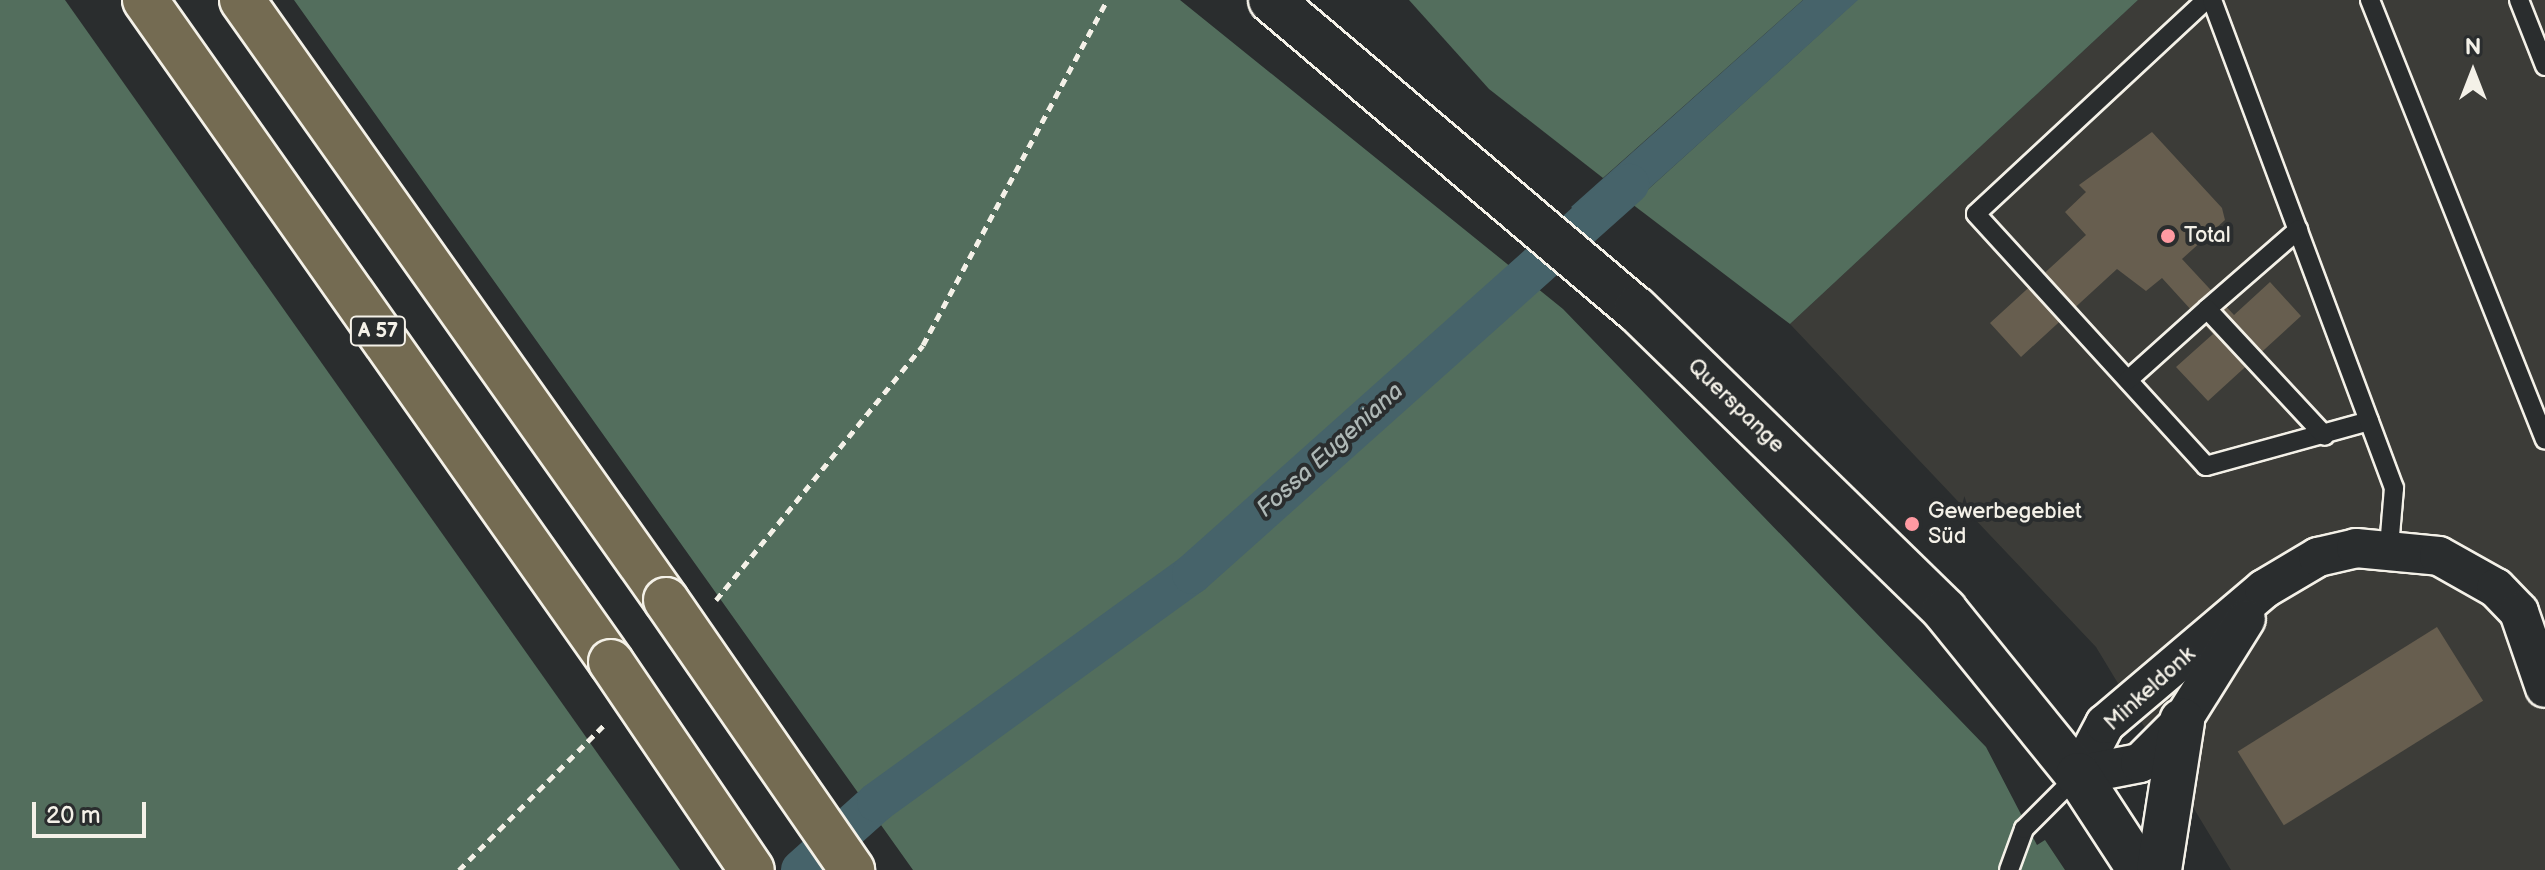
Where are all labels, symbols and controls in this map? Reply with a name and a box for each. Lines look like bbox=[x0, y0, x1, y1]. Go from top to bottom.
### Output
north arrow bbox=[2433, 32, 2513, 112]
text: N bbox=[2465, 34, 2481, 61]
place label: Total bbox=[2184, 223, 2231, 249]
marker: Total bbox=[2159, 227, 2177, 245]
road number: A 57 bbox=[348, 315, 408, 347]
street label: Querspange bbox=[1682, 353, 1790, 459]
water label: Fossa Eugeniana bbox=[1251, 377, 1409, 523]
place label: Gewerbegebiet Süd bbox=[1928, 498, 2082, 550]
marker: Gewerbegebiet Süd bbox=[1903, 515, 1921, 533]
street label: Minkeldonk bbox=[2099, 641, 2201, 737]
scale bar bbox=[36, 786, 150, 836]
text: 20 m bbox=[46, 801, 101, 830]

